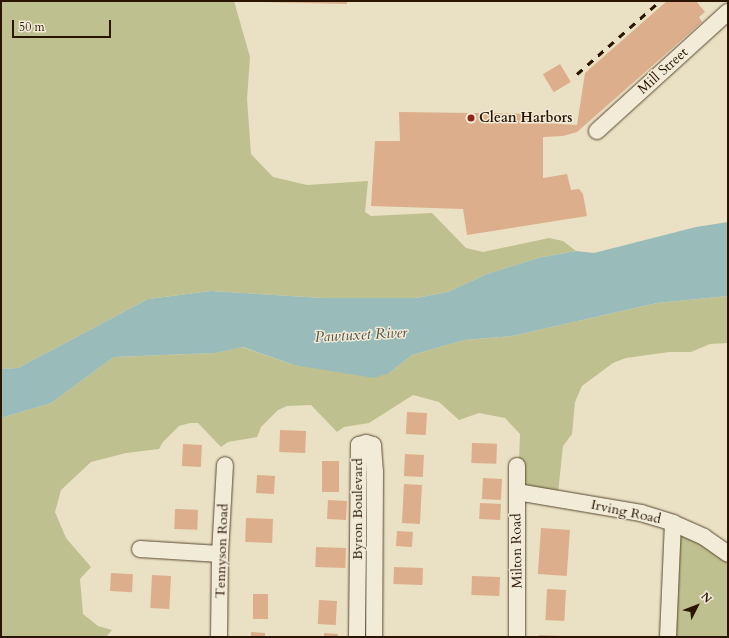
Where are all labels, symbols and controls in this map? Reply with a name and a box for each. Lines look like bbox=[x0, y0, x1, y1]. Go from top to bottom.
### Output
scale bar bbox=[14, 12, 113, 38]
text: 50 m bbox=[19, 19, 45, 35]
street label: Mill Street bbox=[634, 44, 692, 98]
place label: Clean Harbors bbox=[479, 110, 572, 126]
marker: Clean Harbors bbox=[466, 113, 476, 123]
water label: Pawtuxet River bbox=[314, 324, 408, 346]
street label: Byron Boulevard bbox=[350, 458, 366, 560]
street label: Irving Road bbox=[589, 496, 663, 528]
street label: Tennyson Road bbox=[212, 503, 232, 599]
street label: Milton Road bbox=[508, 513, 526, 589]
north arrow bbox=[677, 586, 717, 626]
text: N bbox=[698, 589, 715, 606]

